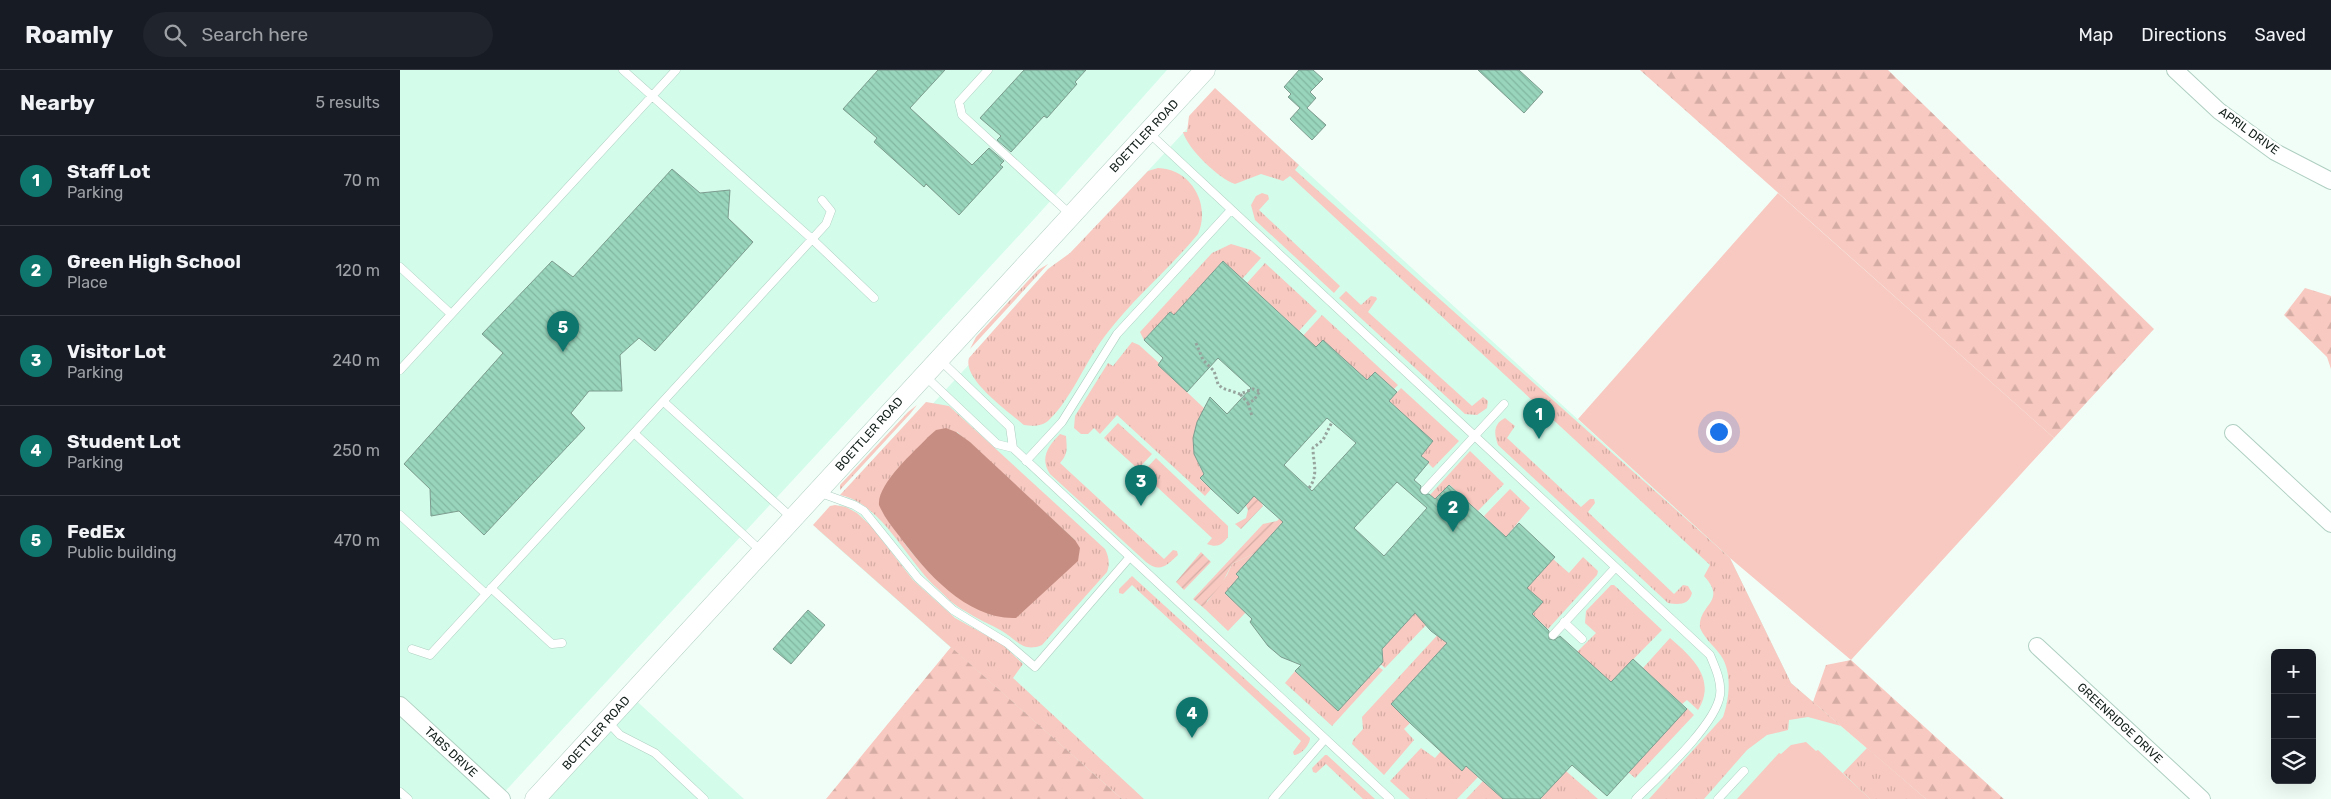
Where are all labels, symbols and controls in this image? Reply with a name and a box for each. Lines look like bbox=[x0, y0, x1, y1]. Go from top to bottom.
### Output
search box bbox=[143, 12, 493, 57]
text: Roamly bbox=[25, 21, 113, 49]
icon: search bbox=[161, 21, 189, 49]
text: Search here bbox=[201, 23, 308, 46]
text: Map bbox=[2078, 24, 2113, 46]
text: Directions bbox=[2141, 24, 2227, 46]
text: Saved bbox=[2255, 24, 2306, 46]
text: Nearby bbox=[20, 90, 95, 115]
text: 5 results bbox=[316, 93, 380, 112]
street label: BOETTLER ROAD bbox=[1107, 97, 1181, 175]
street label: APRIL DRIVE bbox=[2216, 105, 2282, 157]
text: Staff Lot bbox=[67, 160, 150, 183]
text: 1 bbox=[32, 171, 40, 190]
text: 70 m bbox=[343, 171, 380, 190]
text: Parking bbox=[67, 183, 123, 202]
text: Green High School bbox=[67, 250, 241, 273]
text: 2 bbox=[31, 261, 41, 280]
text: 120 m bbox=[335, 261, 380, 280]
text: Place bbox=[67, 273, 108, 292]
pin: 5 bbox=[547, 311, 579, 352]
text: Visitor Lot bbox=[67, 340, 166, 363]
text: 3 bbox=[31, 351, 41, 370]
text: 240 m bbox=[333, 351, 380, 370]
text: Parking bbox=[67, 363, 123, 382]
street label: BOETTLER ROAD bbox=[832, 394, 906, 474]
pin: 1 bbox=[1523, 398, 1555, 439]
your location bbox=[1706, 419, 1732, 445]
text: Student Lot bbox=[67, 430, 181, 453]
text: 4 bbox=[31, 441, 41, 460]
text: 250 m bbox=[333, 441, 380, 460]
text: Parking bbox=[67, 453, 123, 472]
pin: 3 bbox=[1125, 465, 1157, 506]
pin: 2 bbox=[1437, 491, 1469, 532]
text: FedEx bbox=[67, 520, 125, 543]
text: 5 bbox=[31, 531, 41, 550]
text: 470 m bbox=[334, 531, 380, 550]
text: Public building bbox=[67, 543, 177, 562]
map controls bbox=[2271, 649, 2316, 784]
button: + bbox=[2271, 649, 2316, 694]
street label: GREENRIDGE DRIVE bbox=[2075, 680, 2165, 766]
street label: BOETTLER ROAD bbox=[559, 693, 633, 773]
button: − bbox=[2271, 694, 2316, 739]
pin: 4 bbox=[1176, 697, 1208, 738]
street label: TABS DRIVE bbox=[422, 724, 480, 780]
button: layers bbox=[2271, 739, 2316, 784]

